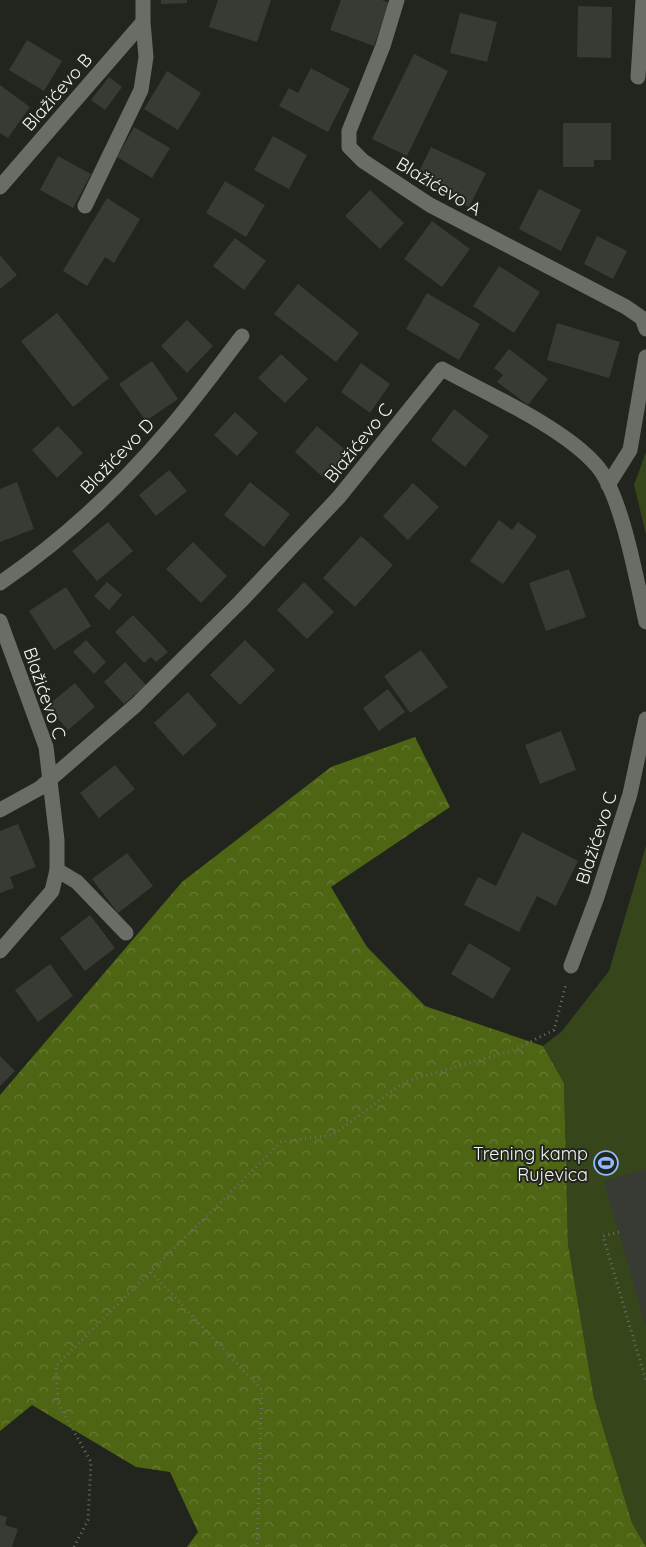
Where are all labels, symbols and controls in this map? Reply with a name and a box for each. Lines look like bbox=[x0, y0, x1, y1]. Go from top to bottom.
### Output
street label: Blažićevo B bbox=[17, 48, 97, 136]
street label: Blažićevo A bbox=[392, 152, 486, 221]
street label: Blažićevo C bbox=[319, 398, 397, 487]
street label: Blažićevo D bbox=[75, 413, 159, 499]
street label: Blažićevo C bbox=[19, 644, 72, 742]
street label: Blažićevo C bbox=[570, 789, 622, 887]
place label: Trening kamp Rujevica bbox=[473, 1142, 588, 1186]
sports icon: Trening kamp Rujevica bbox=[593, 1150, 619, 1176]

